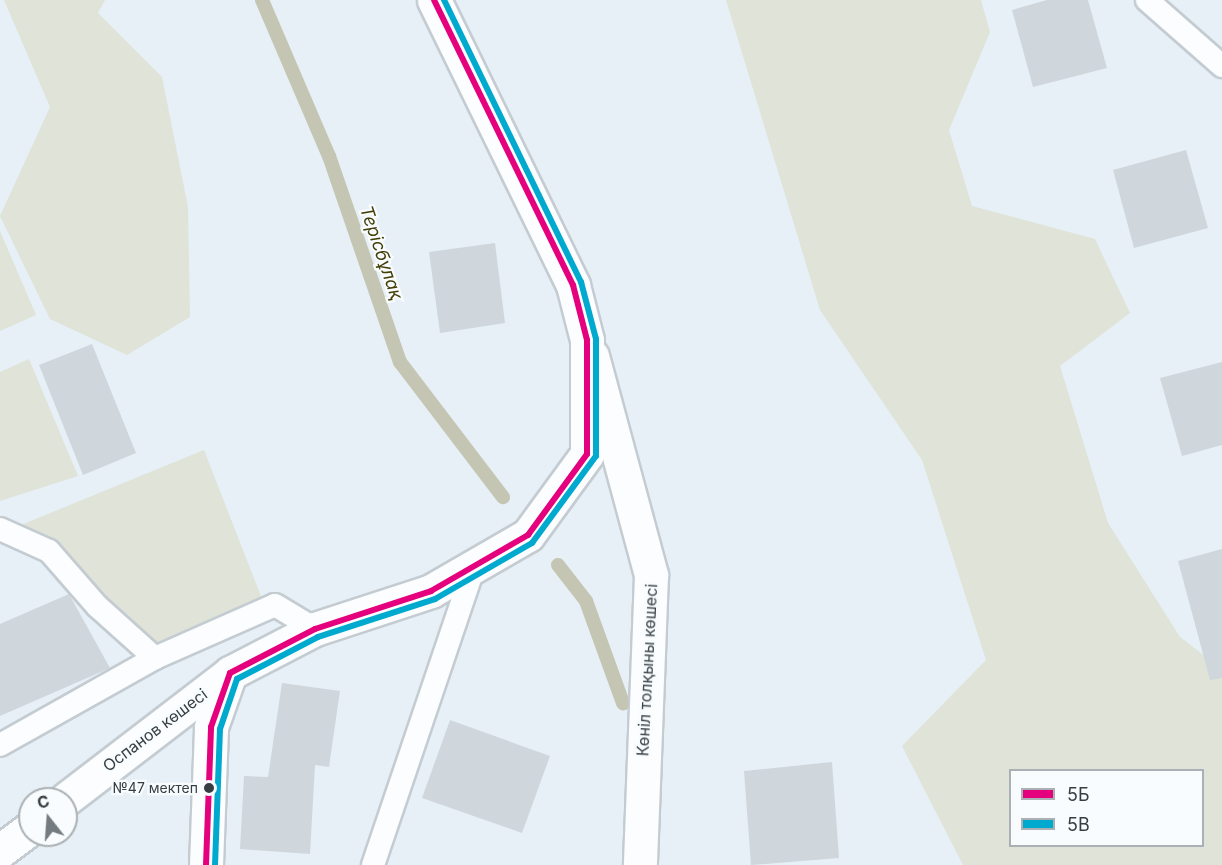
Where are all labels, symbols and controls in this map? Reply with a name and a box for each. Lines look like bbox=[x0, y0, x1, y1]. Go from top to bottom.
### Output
water label: Терісбұлақ bbox=[355, 203, 407, 303]
street label: Көніл толқыны көшесі bbox=[633, 583, 661, 757]
street label: Оспанов көшесі bbox=[99, 684, 211, 776]
legend bbox=[1009, 769, 1204, 847]
place label: №47 мектеп bbox=[113, 780, 198, 796]
marker: №47 мектеп bbox=[203, 782, 215, 794]
text: 5Б bbox=[1067, 784, 1090, 805]
north arrow bbox=[18, 787, 78, 847]
text: С bbox=[35, 790, 52, 813]
text: 5В bbox=[1067, 814, 1090, 835]

